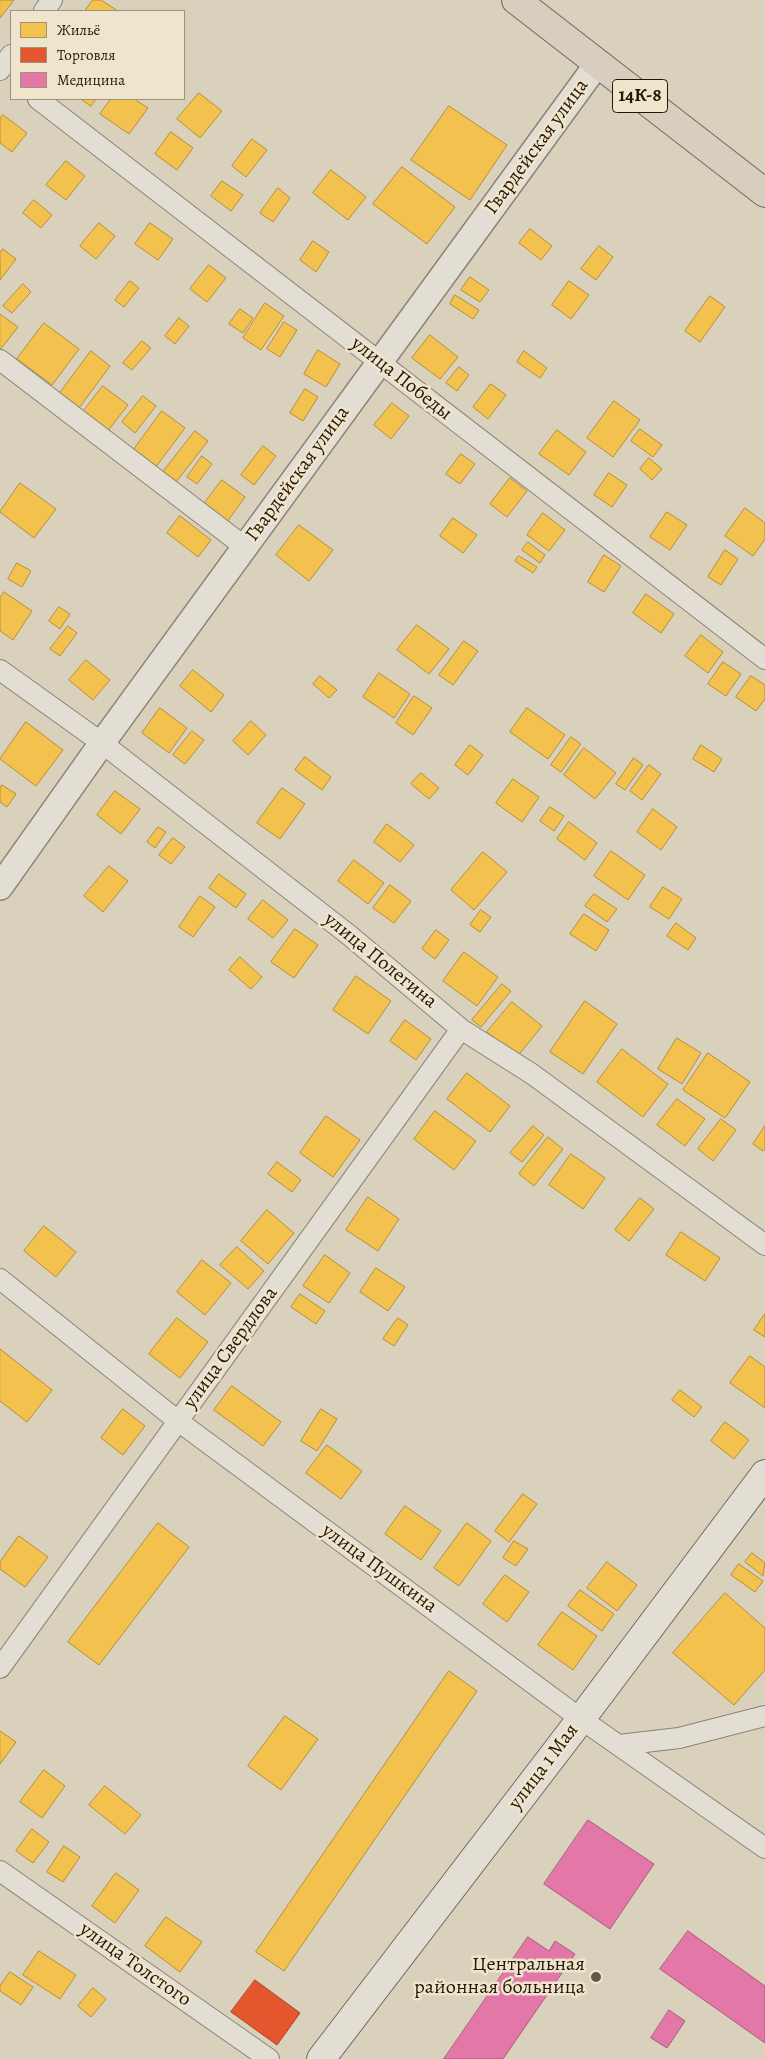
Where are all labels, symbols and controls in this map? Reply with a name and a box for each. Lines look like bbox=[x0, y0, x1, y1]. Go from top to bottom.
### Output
legend bbox=[10, 10, 185, 100]
text: Жильё bbox=[57, 20, 100, 40]
text: Торговля bbox=[57, 45, 115, 65]
text: Медицина bbox=[57, 70, 125, 90]
street label: Гвардейская улица bbox=[480, 75, 594, 219]
road number: 14К-8 bbox=[612, 80, 668, 112]
street label: улица Победы bbox=[346, 332, 456, 426]
street label: Гвардейская улица bbox=[241, 402, 355, 546]
street label: улица Полегина bbox=[318, 908, 442, 1014]
street label: улица Свердлова bbox=[179, 1282, 283, 1414]
street label: улица Пушкина bbox=[317, 1519, 441, 1619]
street label: улица 1 Мая bbox=[504, 1719, 584, 1815]
street label: улица Толстого bbox=[74, 1918, 196, 2012]
place label: Центральная районная больница bbox=[414, 1953, 585, 2000]
marker: Центральная районная больница bbox=[589, 1970, 603, 1984]

